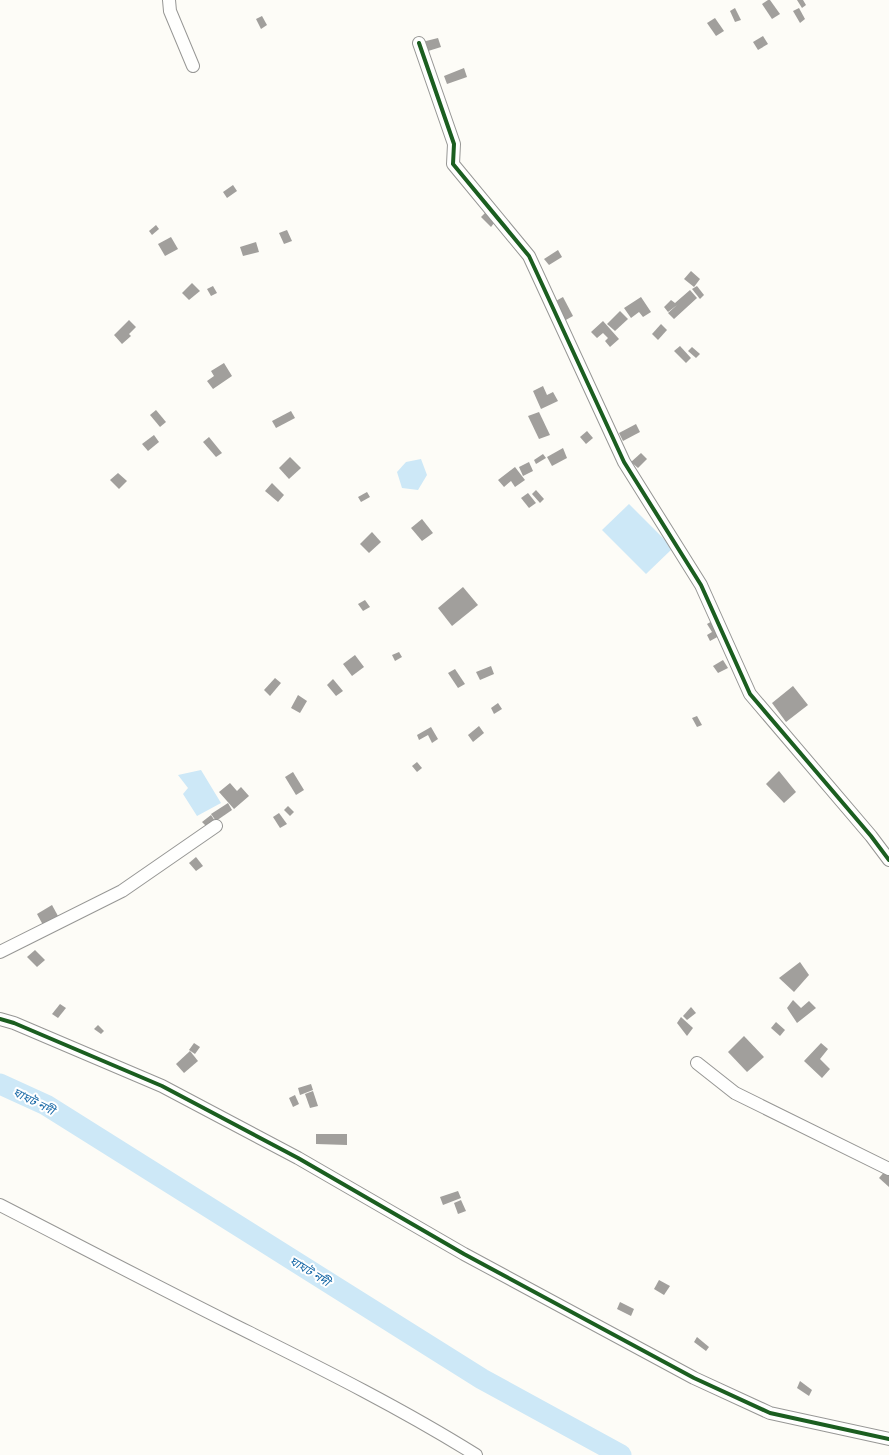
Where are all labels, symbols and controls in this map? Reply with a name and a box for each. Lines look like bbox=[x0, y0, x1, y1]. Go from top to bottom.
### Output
water label: ঘাঘট নদী bbox=[11, 1084, 60, 1119]
water label: ঘাঘট নদী bbox=[287, 1253, 335, 1291]

